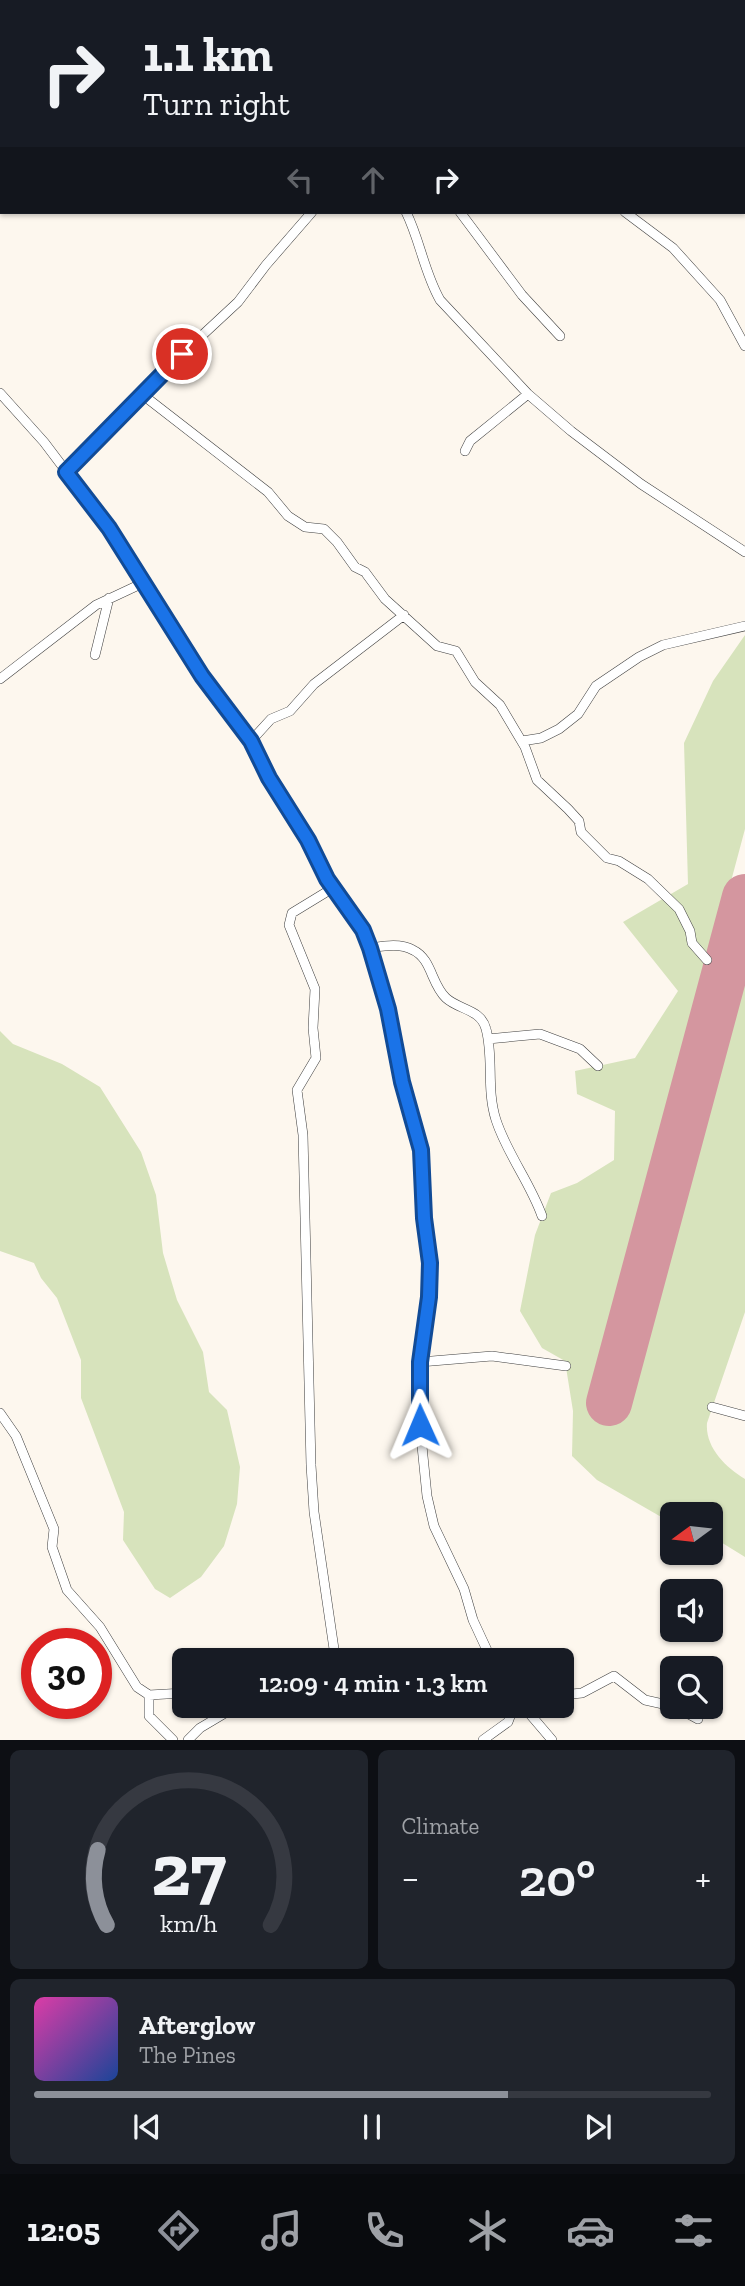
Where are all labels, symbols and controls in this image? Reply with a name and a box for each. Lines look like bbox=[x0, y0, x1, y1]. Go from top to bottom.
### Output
text: 1.1 km bbox=[143, 25, 273, 84]
icon: right bbox=[28, 28, 119, 119]
text: Turn right bbox=[143, 85, 290, 123]
icon: left bbox=[281, 161, 319, 199]
icon: ahead bbox=[354, 161, 392, 199]
icon: right bbox=[427, 161, 465, 199]
pin bbox=[152, 324, 212, 384]
icon: arrive bbox=[163, 335, 201, 373]
position arrow bbox=[383, 1388, 457, 1462]
north arrow bbox=[660, 1502, 723, 1564]
map controls bbox=[660, 1502, 723, 1719]
button: sound bbox=[660, 1579, 723, 1642]
speed limit sign: 30 bbox=[21, 1628, 112, 1719]
button: search bbox=[660, 1656, 723, 1719]
text: 12:09 · 4 min · 1.3 km bbox=[259, 1667, 487, 1699]
text: Climate bbox=[402, 1812, 479, 1840]
text: 27 bbox=[151, 1827, 226, 1915]
text: 20° bbox=[519, 1847, 596, 1909]
text: − bbox=[402, 1855, 419, 1901]
text: + bbox=[695, 1855, 711, 1901]
text: km/h bbox=[160, 1908, 217, 1938]
text: Afterglow bbox=[139, 2009, 255, 2041]
text: The Pines bbox=[139, 2041, 236, 2069]
icon: previous bbox=[128, 2108, 166, 2146]
icon: pause bbox=[353, 2108, 391, 2146]
icon: next bbox=[579, 2108, 617, 2146]
icon: directions bbox=[154, 2206, 203, 2255]
icon: music bbox=[257, 2206, 306, 2255]
icon: phone bbox=[360, 2206, 409, 2255]
icon: climate bbox=[463, 2206, 512, 2255]
icon: car bbox=[566, 2206, 615, 2255]
icon: filters bbox=[669, 2206, 718, 2255]
text: 12:05 bbox=[27, 2211, 100, 2249]

